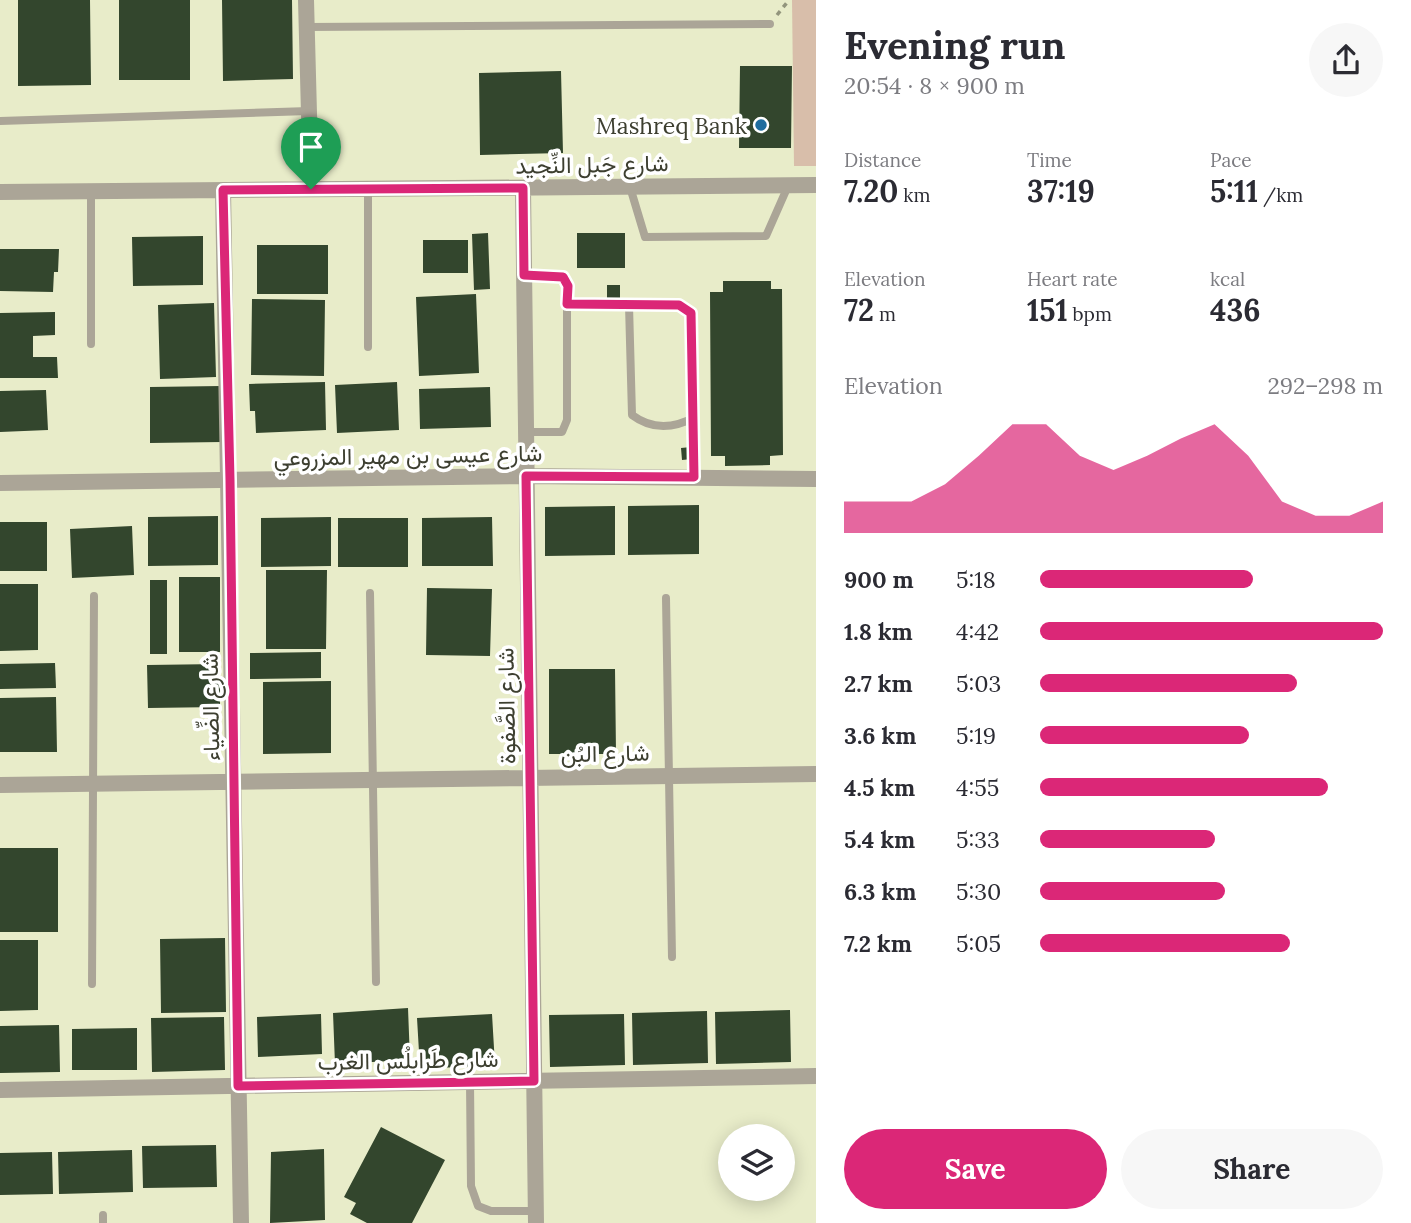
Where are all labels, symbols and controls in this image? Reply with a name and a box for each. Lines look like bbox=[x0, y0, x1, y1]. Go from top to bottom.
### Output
text: Evening run bbox=[844, 21, 1066, 69]
button: share bbox=[1309, 23, 1383, 97]
text: 20:54 · 8 × 900 m bbox=[844, 71, 1025, 100]
place label: Mashreq Bank bbox=[596, 111, 748, 140]
pin bbox=[281, 117, 341, 189]
marker: Mashreq Bank bbox=[753, 117, 769, 133]
icon: arrive bbox=[292, 128, 330, 166]
street label: شارع جَبل النِّجيد bbox=[515, 148, 669, 182]
text: Distance bbox=[844, 148, 921, 172]
text: Time bbox=[1027, 148, 1072, 172]
text: Pace bbox=[1210, 148, 1252, 172]
text: 7.20 bbox=[844, 172, 898, 210]
text: 37:19 bbox=[1027, 172, 1095, 210]
text: 5:11 bbox=[1210, 172, 1258, 210]
text: km bbox=[898, 183, 930, 207]
text: /km bbox=[1258, 183, 1303, 207]
text: Elevation bbox=[844, 267, 926, 291]
text: Heart rate bbox=[1027, 267, 1118, 291]
text: kcal bbox=[1210, 267, 1245, 291]
text: 72 bbox=[844, 291, 874, 329]
text: 151 bbox=[1027, 291, 1068, 329]
text: 436 bbox=[1210, 291, 1260, 329]
text: m bbox=[874, 302, 896, 326]
text: bpm bbox=[1068, 302, 1112, 326]
text: Elevation bbox=[844, 371, 943, 400]
text: 292–298 m bbox=[1267, 371, 1383, 400]
street label: شارع عيسى بن مهير المزروعي bbox=[273, 438, 543, 477]
text: 900 m bbox=[844, 565, 914, 594]
text: 5:18 bbox=[956, 565, 996, 594]
text: 1.8 km bbox=[844, 617, 913, 646]
text: 4:42 bbox=[956, 617, 999, 646]
street label: شارع الصَّفوة bbox=[490, 648, 524, 764]
street label: شارع الضِّياء bbox=[194, 653, 227, 761]
text: 2.7 km bbox=[844, 669, 913, 698]
text: 5:03 bbox=[956, 669, 1001, 698]
text: 3.6 km bbox=[844, 721, 916, 750]
text: 5:19 bbox=[956, 721, 996, 750]
street label: شارع البُن bbox=[560, 738, 650, 770]
text: 4.5 km bbox=[844, 773, 915, 802]
text: 4:55 bbox=[956, 773, 999, 802]
text: 5.4 km bbox=[844, 825, 915, 854]
text: 5:33 bbox=[956, 825, 1000, 854]
text: 6.3 km bbox=[844, 877, 916, 906]
text: 5:30 bbox=[956, 877, 1001, 906]
text: 7.2 km bbox=[844, 929, 912, 958]
text: 5:05 bbox=[956, 929, 1001, 958]
street label: شارع طَرابلُس الغرب bbox=[317, 1044, 499, 1078]
map controls bbox=[718, 1124, 795, 1201]
button: layers bbox=[718, 1124, 795, 1201]
button: Save bbox=[844, 1129, 1107, 1209]
button: Share bbox=[1121, 1129, 1383, 1209]

